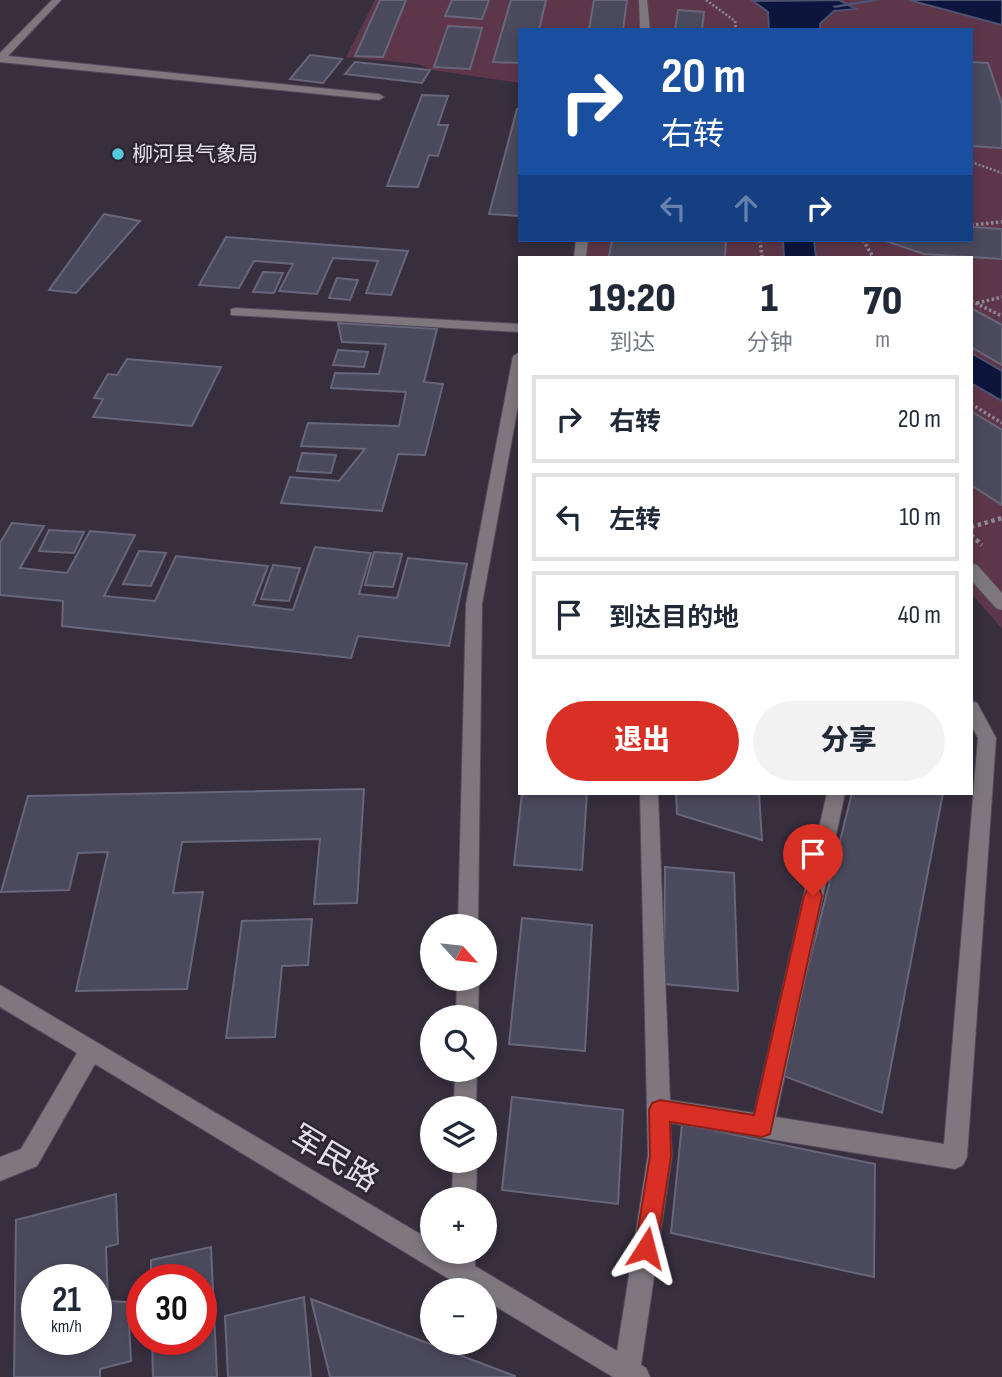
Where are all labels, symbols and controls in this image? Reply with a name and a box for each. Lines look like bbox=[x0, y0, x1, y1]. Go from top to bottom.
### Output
text: 20 m bbox=[661, 48, 746, 107]
icon: right bbox=[546, 56, 637, 147]
text: 右转 bbox=[661, 116, 725, 155]
place label: 柳河县气象局 bbox=[132, 142, 258, 167]
marker: 柳河县气象局 bbox=[110, 146, 126, 162]
icon: left bbox=[654, 189, 692, 227]
icon: ahead bbox=[727, 189, 765, 227]
icon: right bbox=[800, 189, 838, 227]
text: 19:20 bbox=[589, 273, 676, 324]
text: 1 bbox=[761, 273, 778, 324]
text: 70 bbox=[863, 276, 902, 327]
text: m bbox=[875, 326, 890, 354]
text: 到达 bbox=[609, 329, 655, 357]
text: 分钟 bbox=[746, 329, 792, 357]
icon: right bbox=[550, 400, 588, 438]
text: 20 m bbox=[898, 404, 941, 435]
text: 右转 bbox=[609, 407, 661, 438]
icon: left bbox=[550, 498, 588, 536]
text: 10 m bbox=[899, 502, 941, 533]
text: 左转 bbox=[609, 505, 661, 536]
icon: arrive bbox=[550, 596, 588, 634]
text: 40 m bbox=[898, 600, 941, 631]
text: 到达目的地 bbox=[609, 603, 739, 634]
button: 退出 bbox=[546, 701, 739, 781]
button: 分享 bbox=[753, 701, 945, 781]
pin bbox=[783, 824, 843, 896]
icon: arrive bbox=[794, 835, 832, 873]
north arrow bbox=[420, 914, 497, 990]
map controls bbox=[420, 914, 497, 1355]
button: search bbox=[420, 1005, 497, 1082]
button: layers bbox=[420, 1096, 497, 1173]
street label: 军民路 bbox=[283, 1118, 385, 1201]
button: + bbox=[420, 1187, 497, 1264]
position arrow bbox=[609, 1211, 683, 1285]
speed limit sign: 30 bbox=[126, 1264, 217, 1355]
button: − bbox=[420, 1278, 497, 1355]
text: 21 bbox=[52, 1279, 81, 1322]
text: km/h bbox=[51, 1316, 82, 1337]

